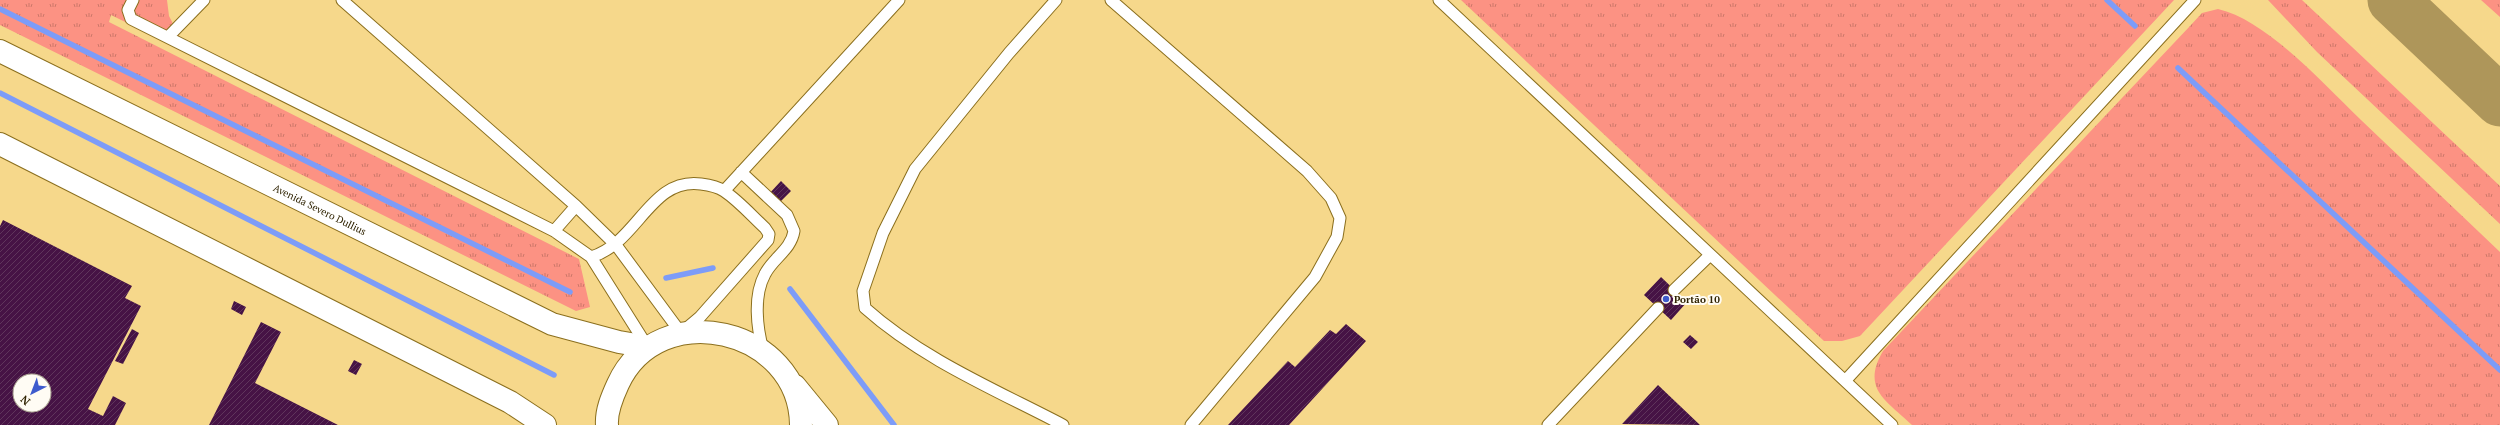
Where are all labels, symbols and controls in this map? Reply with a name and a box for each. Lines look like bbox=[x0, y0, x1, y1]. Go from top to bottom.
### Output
street label: Avenida Severo Dullius bbox=[271, 181, 369, 238]
place label: Portão 10 bbox=[1674, 293, 1720, 306]
marker: Portão 10 bbox=[1661, 294, 1671, 304]
north arrow bbox=[12, 373, 52, 413]
text: N bbox=[17, 392, 33, 408]

